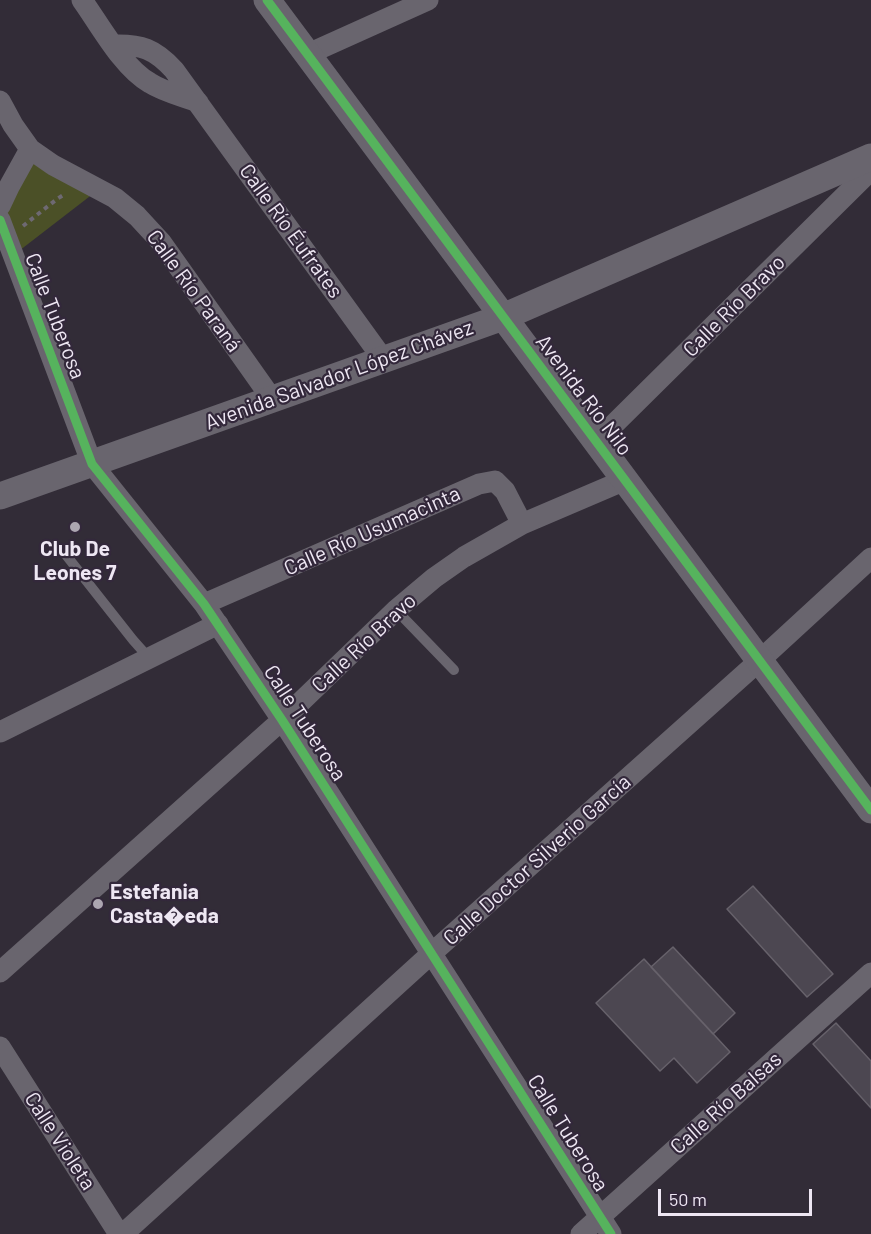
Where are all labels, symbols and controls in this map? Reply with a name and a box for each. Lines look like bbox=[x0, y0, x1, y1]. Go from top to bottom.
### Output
street label: Calle Río Éufrates bbox=[234, 159, 348, 303]
street label: Calle Río Paraná bbox=[141, 225, 247, 357]
street label: Calle Tuberosa bbox=[19, 249, 91, 383]
street label: Calle Río Bravo bbox=[678, 250, 790, 362]
street label: Avenida Salvador López Chávez bbox=[202, 315, 476, 435]
street label: Avenida Río Nilo bbox=[530, 330, 638, 460]
street label: Calle Río Usumacinta bbox=[280, 481, 464, 581]
marker: Club De Leones 7 bbox=[68, 520, 82, 534]
place label: Club De Leones 7 bbox=[33, 536, 117, 586]
street label: Calle Río Bravo bbox=[306, 588, 422, 698]
street label: Calle Tuberosa bbox=[258, 660, 352, 786]
street label: Calle Doctor Silverio García bbox=[438, 769, 636, 951]
place label: Estefania Casta�eda bbox=[110, 879, 219, 929]
marker: Estefania Casta�eda bbox=[91, 897, 105, 911]
street label: Calle Río Balsas bbox=[665, 1047, 787, 1159]
street label: Calle Tuberosa bbox=[522, 1070, 614, 1196]
street label: Calle Violeta bbox=[19, 1087, 101, 1195]
scale bar bbox=[661, 1177, 816, 1215]
text: 50 m bbox=[669, 1188, 707, 1210]

